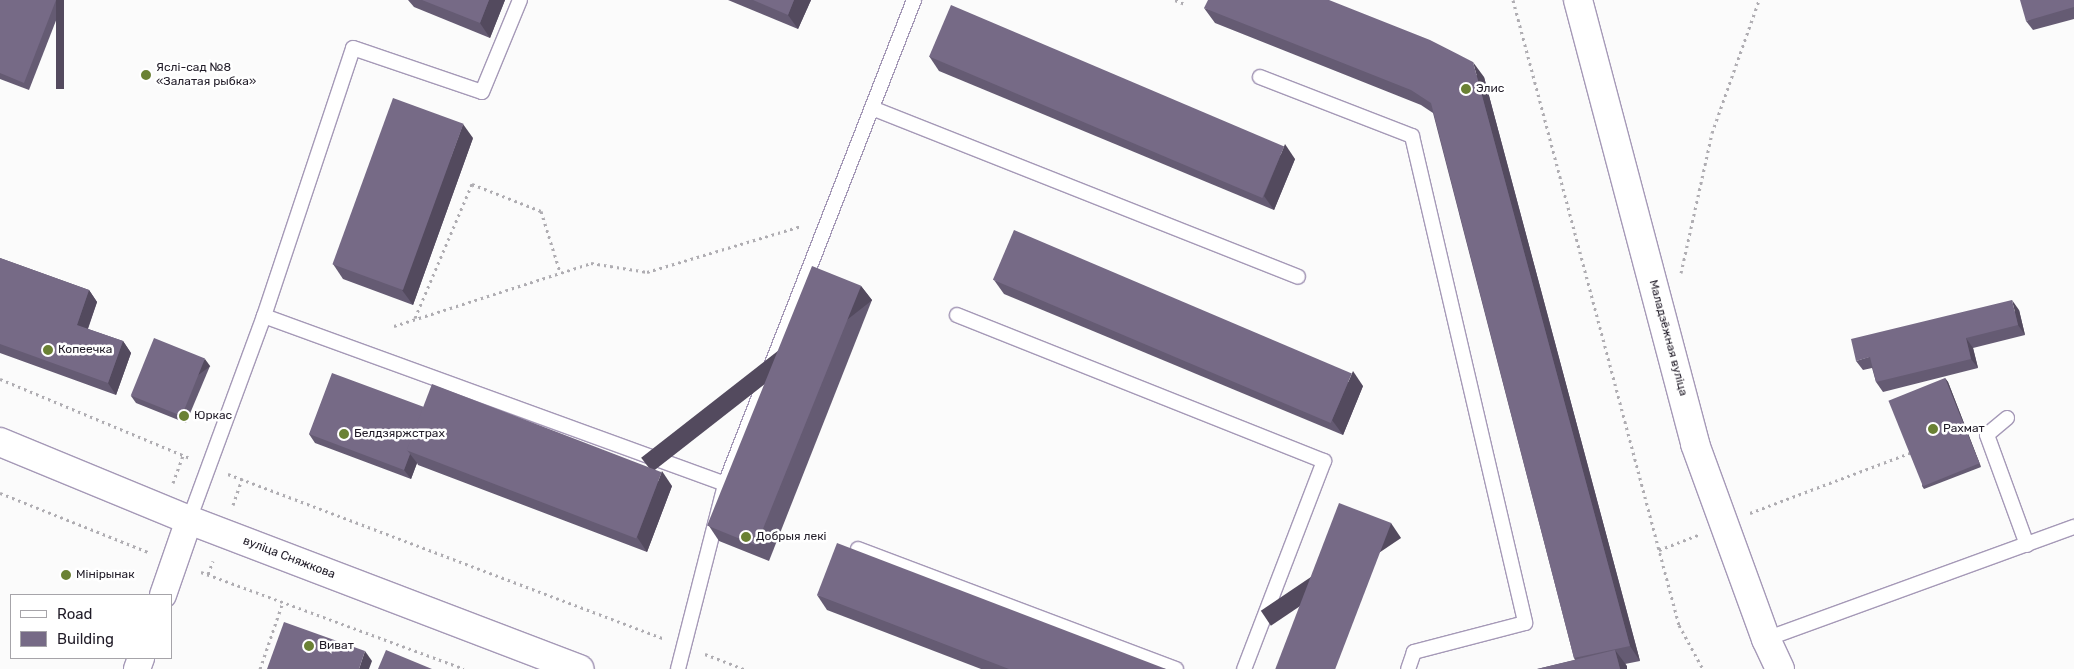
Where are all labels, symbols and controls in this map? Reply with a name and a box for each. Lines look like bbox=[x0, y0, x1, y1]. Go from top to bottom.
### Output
place label: Яслі-сад №8 «Залатая рыбка» bbox=[156, 61, 256, 89]
marker: Яслі-сад №8 «Залатая рыбка» bbox=[140, 69, 152, 81]
place label: Элис bbox=[1476, 82, 1504, 96]
marker: Элис bbox=[1460, 83, 1472, 95]
street label: Маладзёжная вуліца bbox=[1646, 278, 1690, 398]
place label: Копеечка bbox=[58, 343, 112, 357]
marker: Копеечка bbox=[42, 344, 54, 356]
place label: Юркас bbox=[194, 409, 232, 423]
marker: Юркас bbox=[178, 410, 190, 422]
place label: Рахмат bbox=[1943, 422, 1985, 436]
marker: Рахмат bbox=[1927, 423, 1939, 435]
place label: Белдзяржстрах bbox=[354, 427, 445, 441]
marker: Белдзяржстрах bbox=[338, 428, 350, 440]
place label: Добрыя лекі bbox=[756, 530, 826, 544]
marker: Добрыя лекі bbox=[740, 531, 752, 543]
street label: вуліца Сняжкова bbox=[241, 534, 337, 582]
place label: Мінірынак bbox=[76, 568, 135, 582]
marker: Мінірынак bbox=[60, 569, 72, 581]
legend bbox=[10, 594, 172, 659]
text: Road bbox=[57, 605, 93, 623]
text: Building bbox=[57, 630, 114, 648]
place label: Виват bbox=[319, 639, 354, 653]
marker: Виват bbox=[303, 640, 315, 652]

